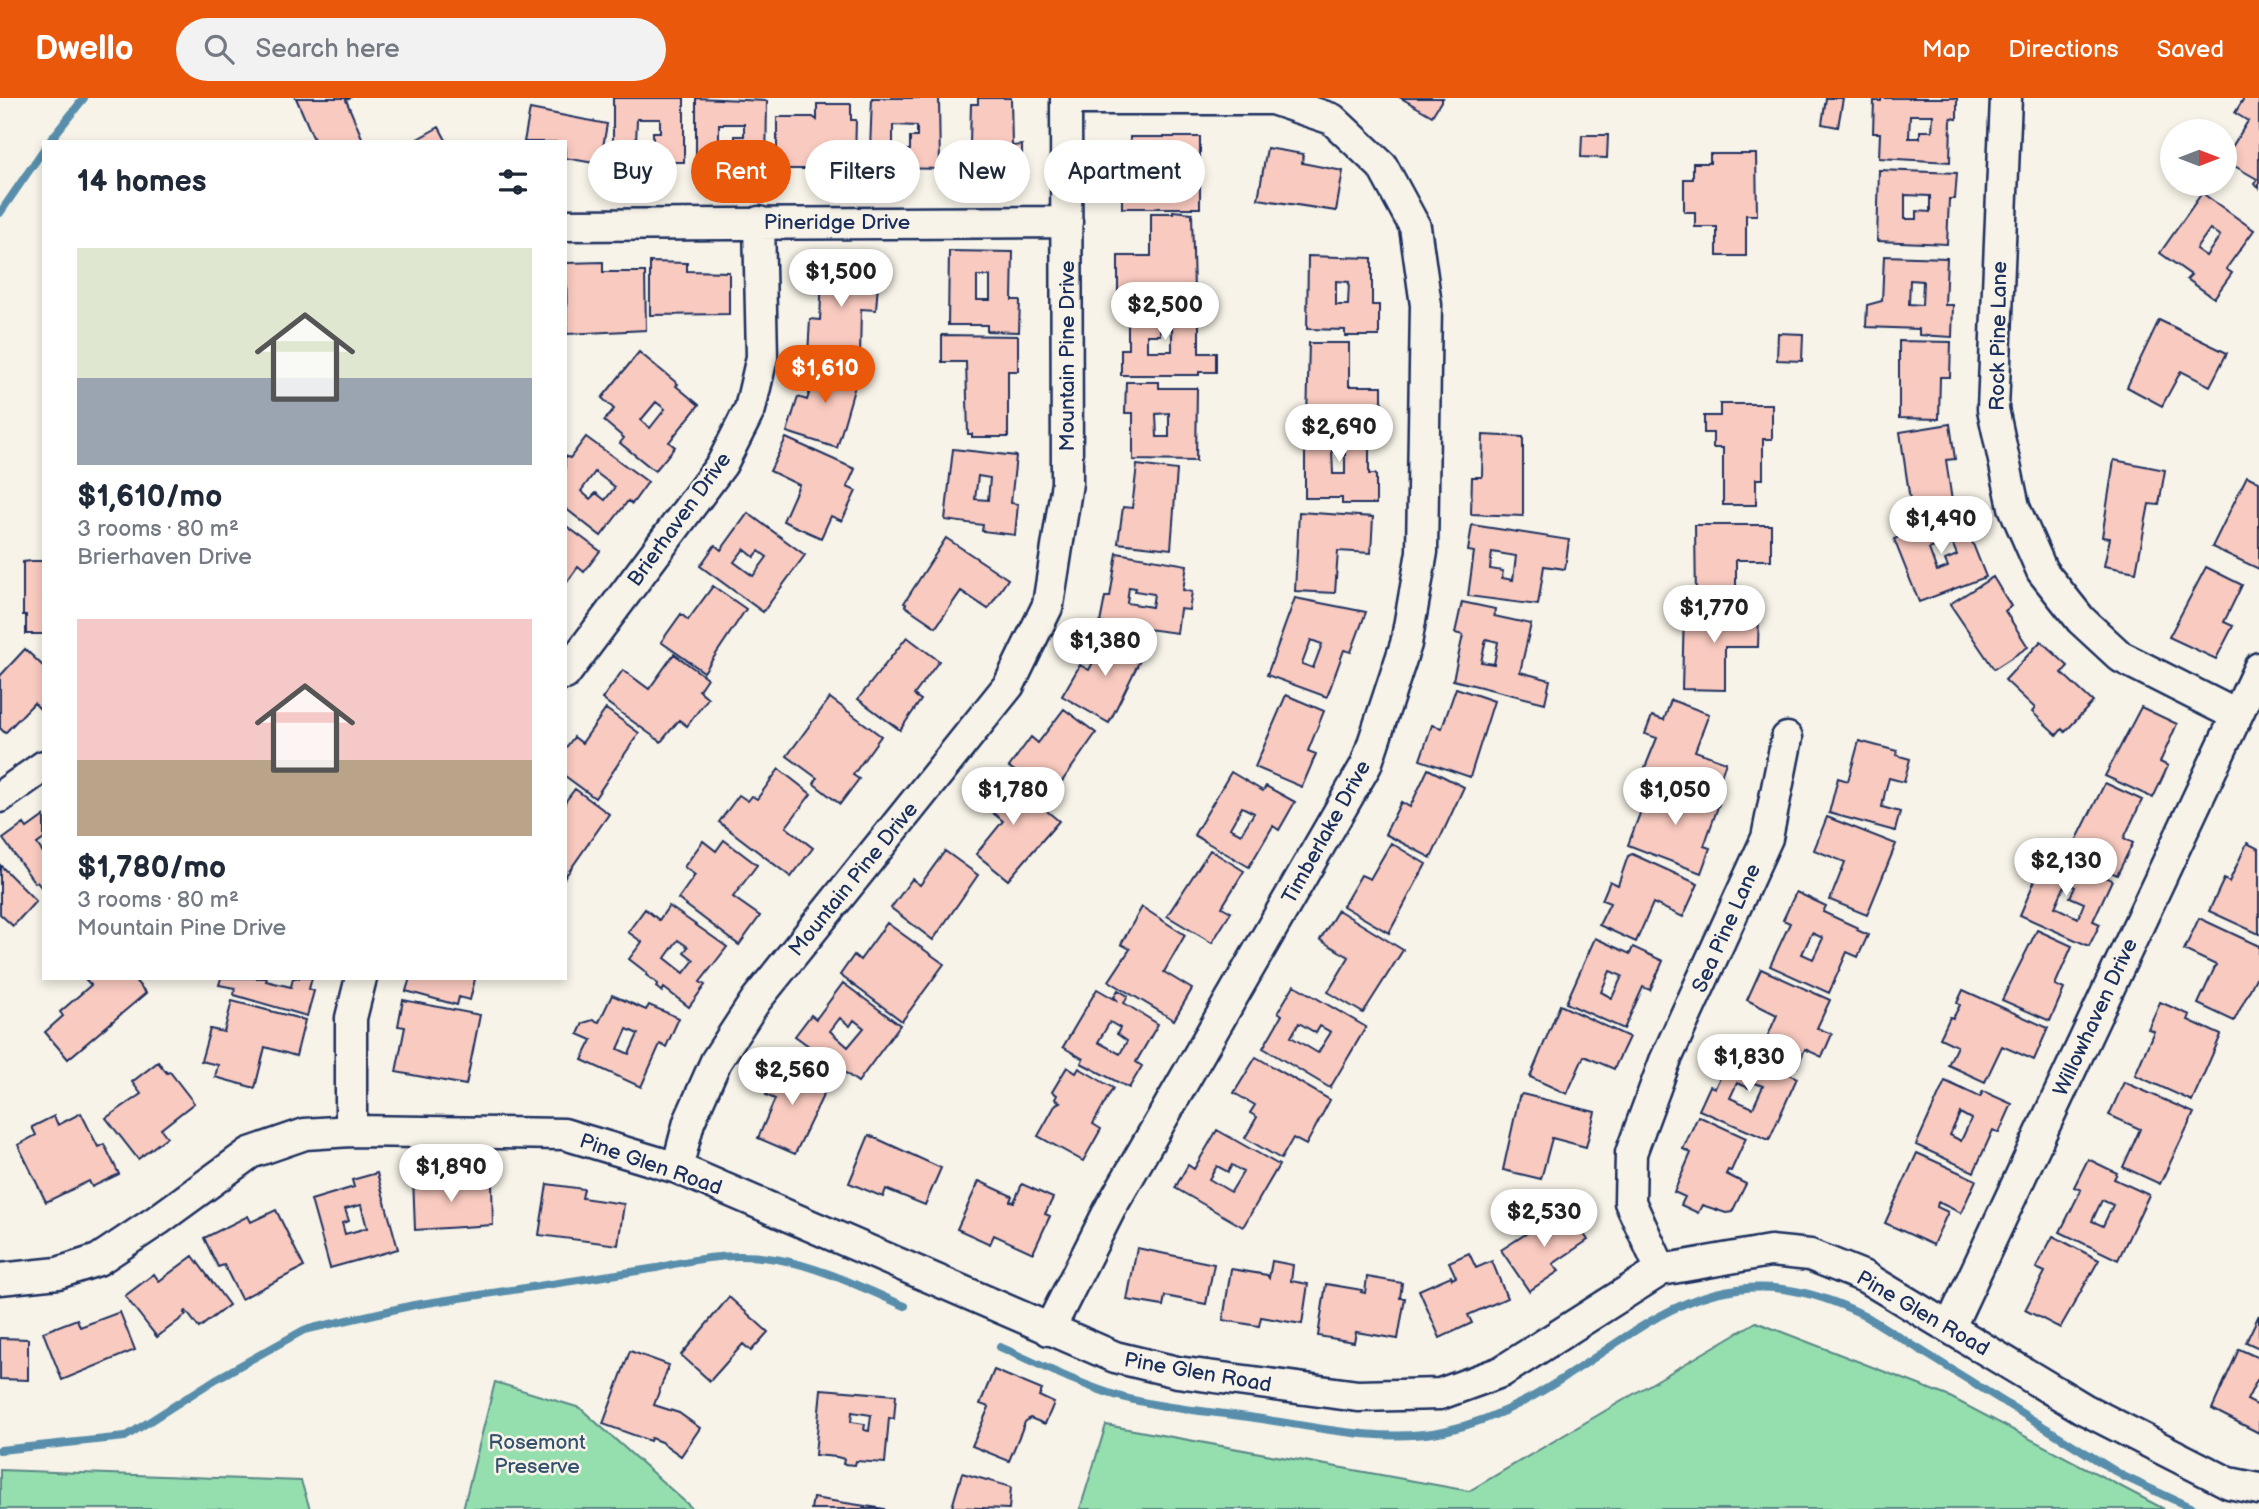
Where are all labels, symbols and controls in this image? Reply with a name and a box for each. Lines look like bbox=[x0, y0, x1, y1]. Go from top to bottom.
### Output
search box bbox=[176, 18, 666, 81]
text: Dwello bbox=[35, 29, 134, 69]
icon: search bbox=[200, 30, 238, 68]
text: Search here bbox=[256, 34, 400, 65]
text: Map bbox=[1922, 35, 1970, 64]
text: Directions bbox=[2008, 35, 2119, 64]
text: Saved bbox=[2157, 35, 2224, 64]
north arrow bbox=[2160, 119, 2236, 196]
map controls bbox=[2160, 119, 2237, 196]
chip: Buy bbox=[588, 140, 677, 203]
chip: Rent bbox=[691, 140, 791, 203]
chip: Filters bbox=[805, 140, 920, 203]
chip: New bbox=[934, 140, 1030, 203]
chip: Apartment bbox=[1044, 140, 1205, 203]
icon: filters bbox=[494, 163, 532, 201]
text: 14 homes bbox=[77, 164, 206, 200]
street label: Pineridge Drive bbox=[764, 210, 910, 235]
pin: $1,500 bbox=[784, 250, 898, 309]
text: $1,500 bbox=[805, 258, 877, 286]
street label: Mountain Pine Drive bbox=[1055, 261, 1080, 451]
street label: Rock Pine Lane bbox=[1985, 261, 2012, 411]
pin: $2,500 bbox=[1108, 282, 1222, 342]
text: $2,500 bbox=[1127, 291, 1203, 319]
icon: home bbox=[242, 294, 368, 420]
pin: $1,610 bbox=[768, 345, 882, 405]
text: $1,610 bbox=[791, 354, 859, 382]
pin: $2,690 bbox=[1282, 404, 1396, 464]
text: $2,690 bbox=[1301, 413, 1377, 441]
street label: Brierhaven Drive bbox=[622, 447, 736, 591]
text: $1,610/mo bbox=[77, 479, 222, 515]
pin: $1,490 bbox=[1884, 496, 1998, 556]
text: $1,490 bbox=[1905, 505, 1977, 533]
text: 3 rooms · 80 m² bbox=[77, 515, 239, 543]
text: Brierhaven Drive bbox=[77, 543, 252, 571]
pin: $1,770 bbox=[1657, 586, 1771, 645]
text: $1,770 bbox=[1679, 594, 1749, 622]
pin: $1,380 bbox=[1048, 618, 1162, 678]
text: $1,380 bbox=[1069, 627, 1141, 655]
icon: home bbox=[242, 665, 368, 791]
street label: Timberlake Drive bbox=[1277, 756, 1376, 908]
pin: $1,780 bbox=[956, 768, 1070, 827]
pin: $1,050 bbox=[1618, 768, 1732, 827]
text: $1,780 bbox=[978, 776, 1048, 804]
text: $1,050 bbox=[1639, 776, 1711, 804]
street label: Mountain Pine Drive bbox=[784, 797, 923, 961]
pin: $2,130 bbox=[2009, 838, 2123, 898]
text: $2,130 bbox=[2030, 847, 2102, 875]
text: $1,780/mo bbox=[77, 850, 226, 886]
street label: Sea Pine Lane bbox=[1687, 860, 1766, 997]
text: 3 rooms · 80 m² bbox=[77, 886, 239, 914]
text: Mountain Pine Drive bbox=[77, 914, 286, 942]
street label: Willowhaven Drive bbox=[2048, 935, 2143, 1100]
pin: $1,830 bbox=[1692, 1034, 1806, 1094]
text: $1,830 bbox=[1713, 1043, 1785, 1071]
pin: $2,560 bbox=[735, 1048, 849, 1107]
text: $2,560 bbox=[754, 1056, 830, 1084]
street label: Pine Glen Road bbox=[576, 1128, 725, 1201]
pin: $1,890 bbox=[394, 1144, 508, 1204]
text: $1,890 bbox=[415, 1153, 487, 1181]
pin: $2,530 bbox=[1487, 1190, 1601, 1249]
text: $2,530 bbox=[1506, 1198, 1582, 1226]
street label: Pine Glen Road bbox=[1852, 1265, 1994, 1362]
street label: Pine Glen Road bbox=[1122, 1347, 1274, 1398]
park label: Rosemont Preserve bbox=[488, 1430, 586, 1479]

